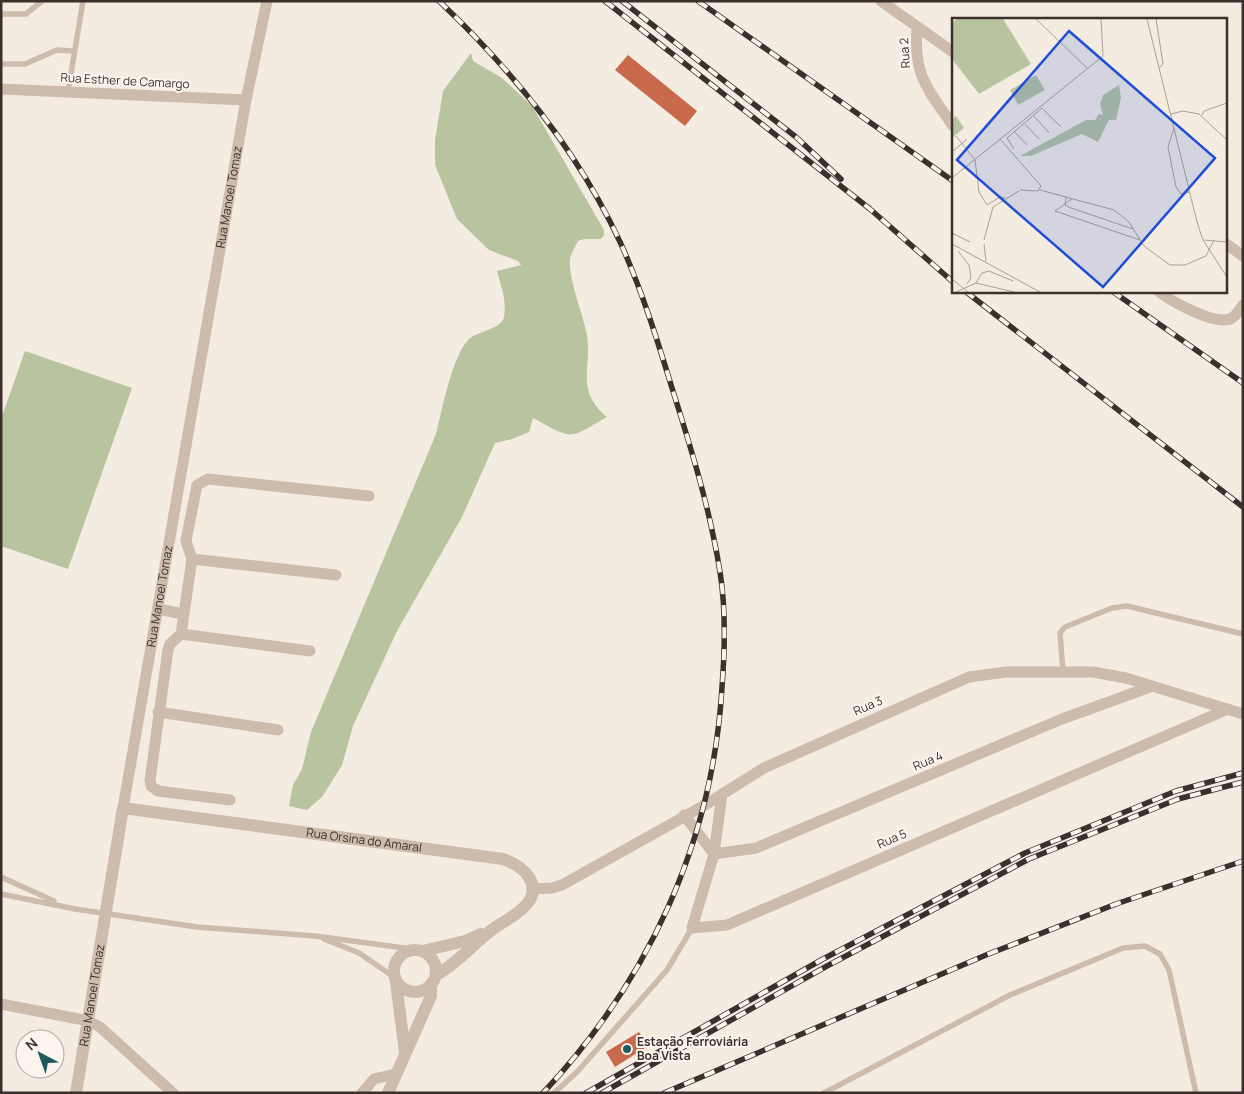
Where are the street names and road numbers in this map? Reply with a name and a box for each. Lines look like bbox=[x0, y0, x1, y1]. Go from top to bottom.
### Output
street label: Rua 2 bbox=[895, 37, 914, 69]
street label: Rua Esther de Camargo bbox=[60, 69, 190, 92]
street label: Rua Manoel Tomaz bbox=[211, 145, 246, 250]
street label: Rua Manoel Tomaz bbox=[142, 544, 177, 649]
street label: Rua 3 bbox=[850, 692, 885, 719]
street label: Rua 4 bbox=[910, 747, 945, 774]
street label: Rua Orsina do Amaral bbox=[305, 824, 423, 856]
street label: Rua 5 bbox=[874, 825, 909, 852]
street label: Rua Manoel Tomaz bbox=[75, 943, 108, 1048]

